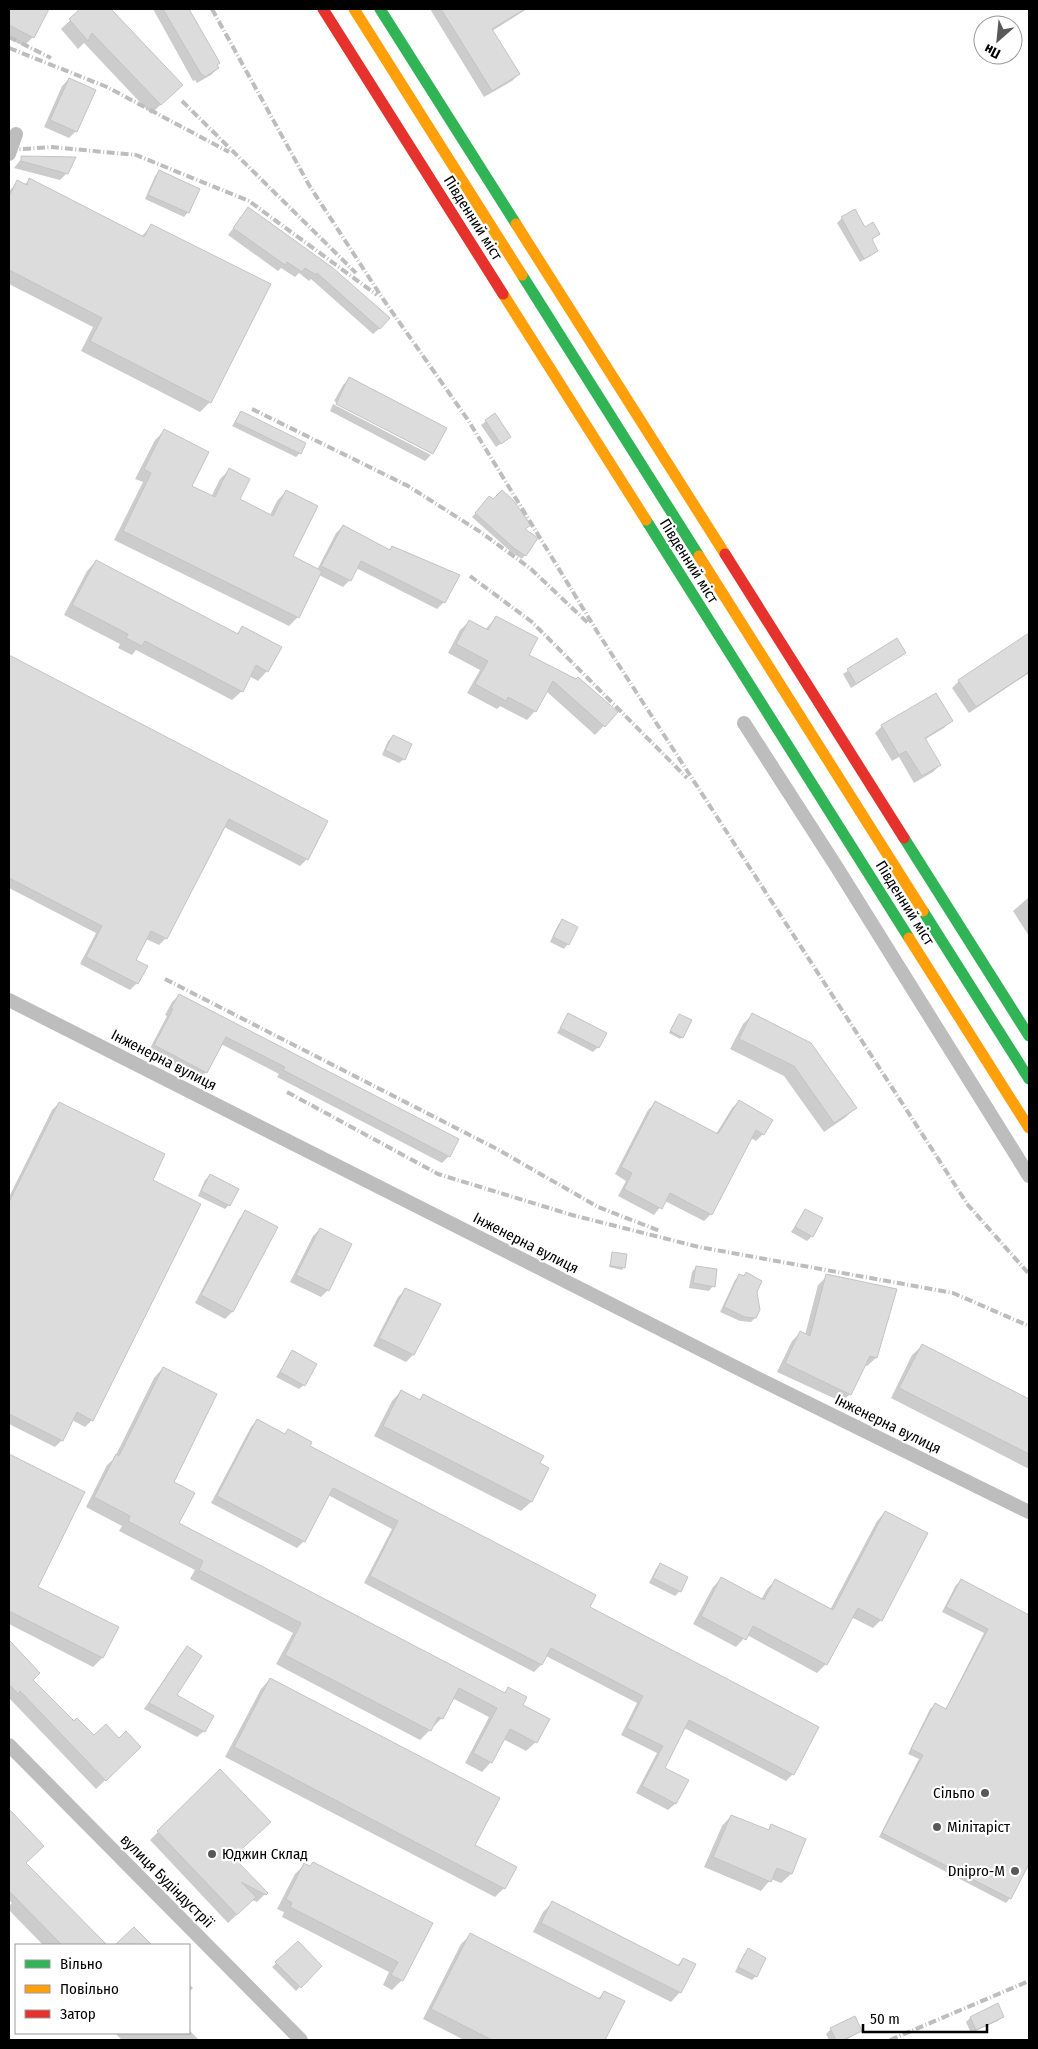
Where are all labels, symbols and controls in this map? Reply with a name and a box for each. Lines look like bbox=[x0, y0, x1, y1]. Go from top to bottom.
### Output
north arrow bbox=[973, 15, 1023, 65]
text: Пн bbox=[981, 40, 1003, 62]
street label: Південний міст bbox=[440, 172, 507, 264]
street label: Південний міст bbox=[656, 515, 723, 607]
street label: Південний міст bbox=[872, 857, 939, 949]
street label: Інженерна вулиця bbox=[108, 1026, 220, 1094]
street label: Інженерна вулиця bbox=[470, 1209, 582, 1277]
street label: Інженерна вулиця bbox=[832, 1390, 944, 1458]
place label: Сільпо bbox=[933, 1784, 975, 1802]
marker: Сільпо bbox=[979, 1787, 991, 1799]
place label: Мілітаріст bbox=[947, 1818, 1011, 1836]
marker: Мілітаріст bbox=[931, 1821, 943, 1833]
street label: вулиця Будіндустрії bbox=[117, 1831, 218, 1932]
place label: Юджин Склад bbox=[222, 1845, 308, 1863]
marker: Юджин Склад bbox=[206, 1848, 218, 1860]
place label: Dnipro-M bbox=[948, 1862, 1005, 1880]
marker: Dnipro-M bbox=[1009, 1865, 1021, 1877]
legend bbox=[15, 1944, 190, 2034]
text: Вільно bbox=[60, 1955, 103, 1973]
text: Повільно bbox=[60, 1980, 119, 1998]
scale bar bbox=[863, 2002, 987, 2034]
text: Затор bbox=[60, 2005, 96, 2023]
text: 50 m bbox=[870, 2010, 900, 2028]

